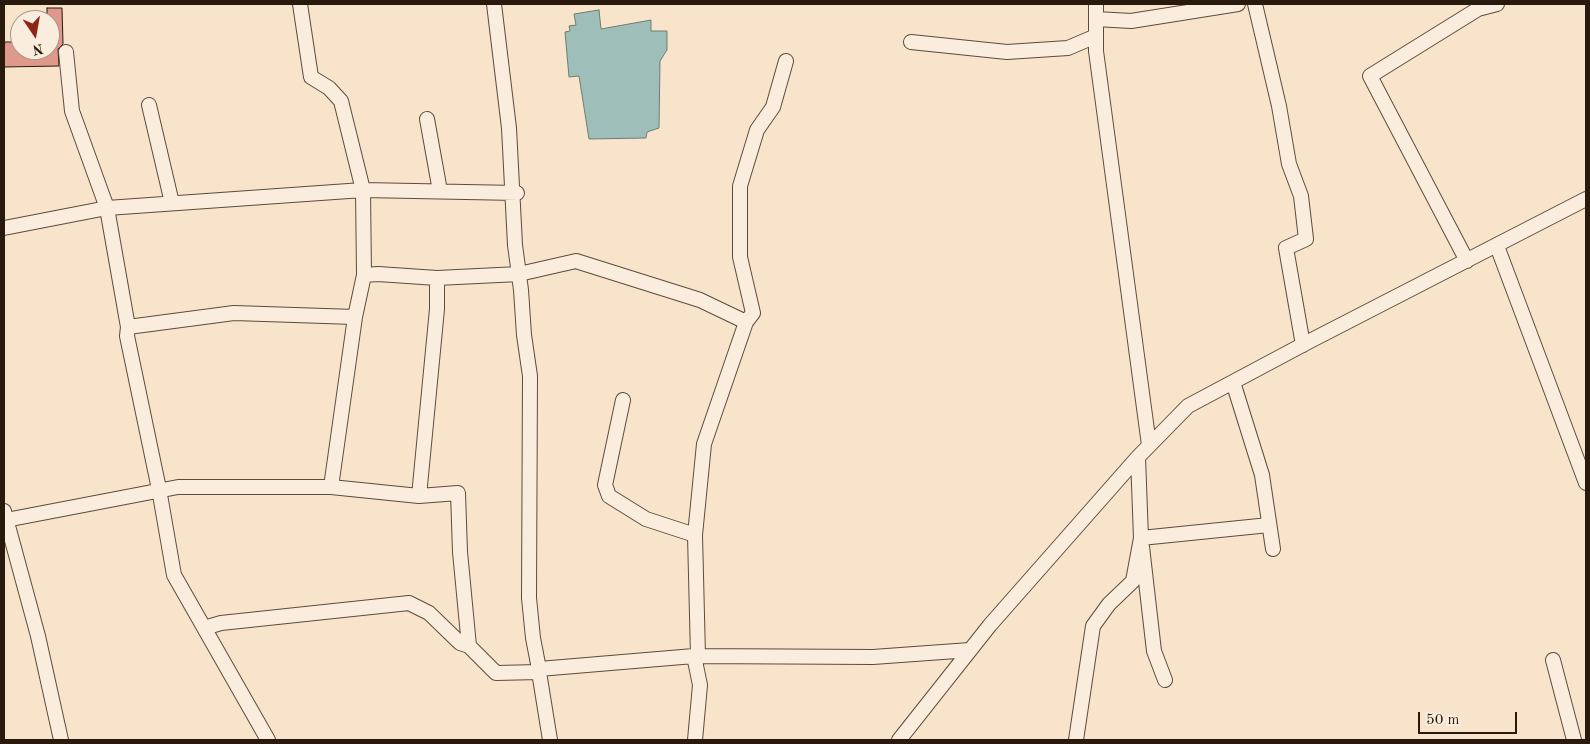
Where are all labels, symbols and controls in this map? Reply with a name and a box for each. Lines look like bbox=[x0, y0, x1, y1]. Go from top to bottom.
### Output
north arrow bbox=[10, 10, 60, 60]
text: N bbox=[31, 41, 45, 57]
scale bar bbox=[1420, 702, 1519, 734]
text: 50 m bbox=[1426, 713, 1460, 728]

